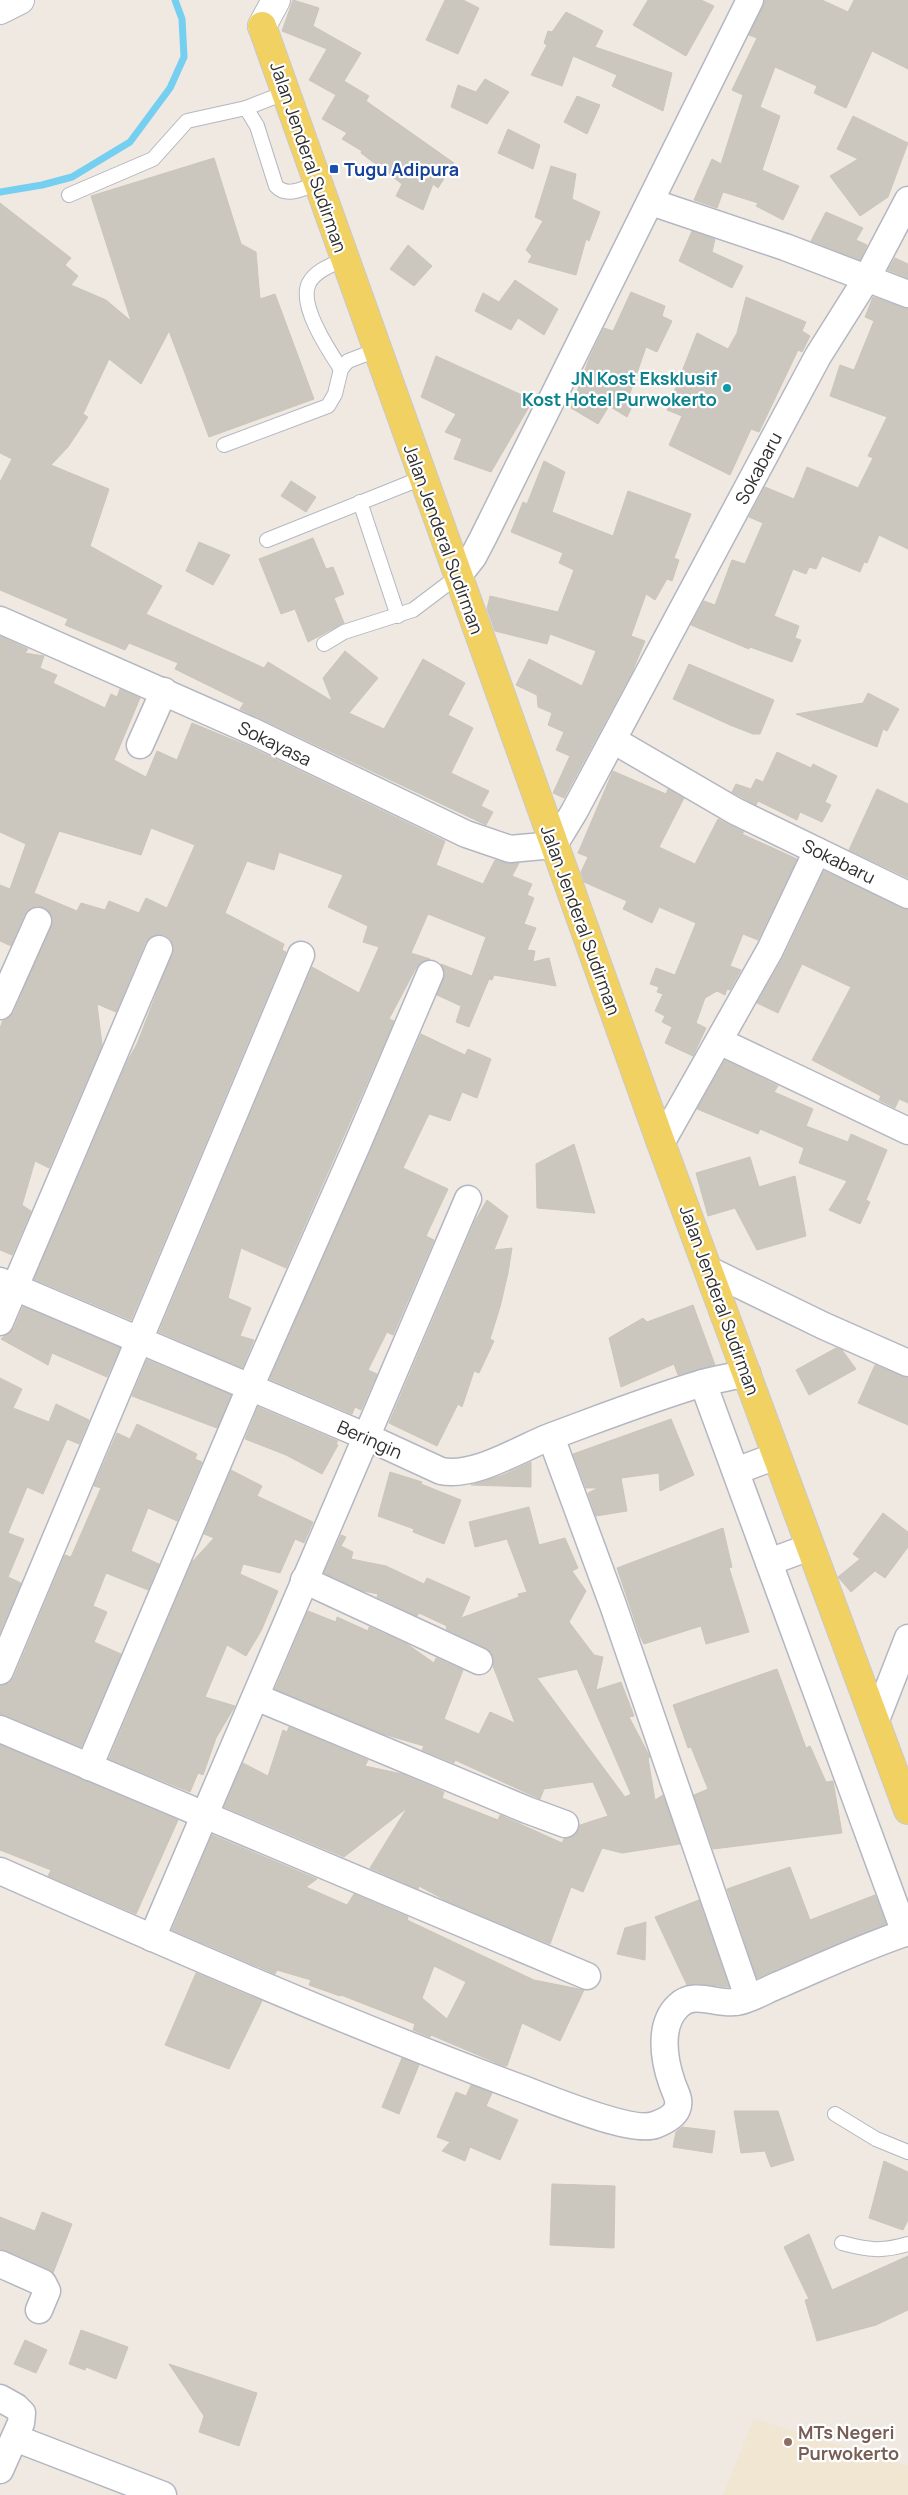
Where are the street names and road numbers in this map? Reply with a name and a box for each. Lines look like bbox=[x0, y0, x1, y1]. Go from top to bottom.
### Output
street label: Jalan Jenderal Sudirman bbox=[265, 58, 353, 256]
street label: Sokabaru bbox=[729, 428, 787, 508]
street label: Jalan Jenderal Sudirman bbox=[398, 441, 490, 637]
street label: Sokayasa bbox=[234, 715, 316, 771]
street label: Jalan Jenderal Sudirman bbox=[535, 822, 627, 1018]
street label: Sokabaru bbox=[798, 833, 880, 889]
street label: Jalan Jenderal Sudirman bbox=[674, 1202, 766, 1398]
street label: Beringin bbox=[334, 1414, 406, 1464]

